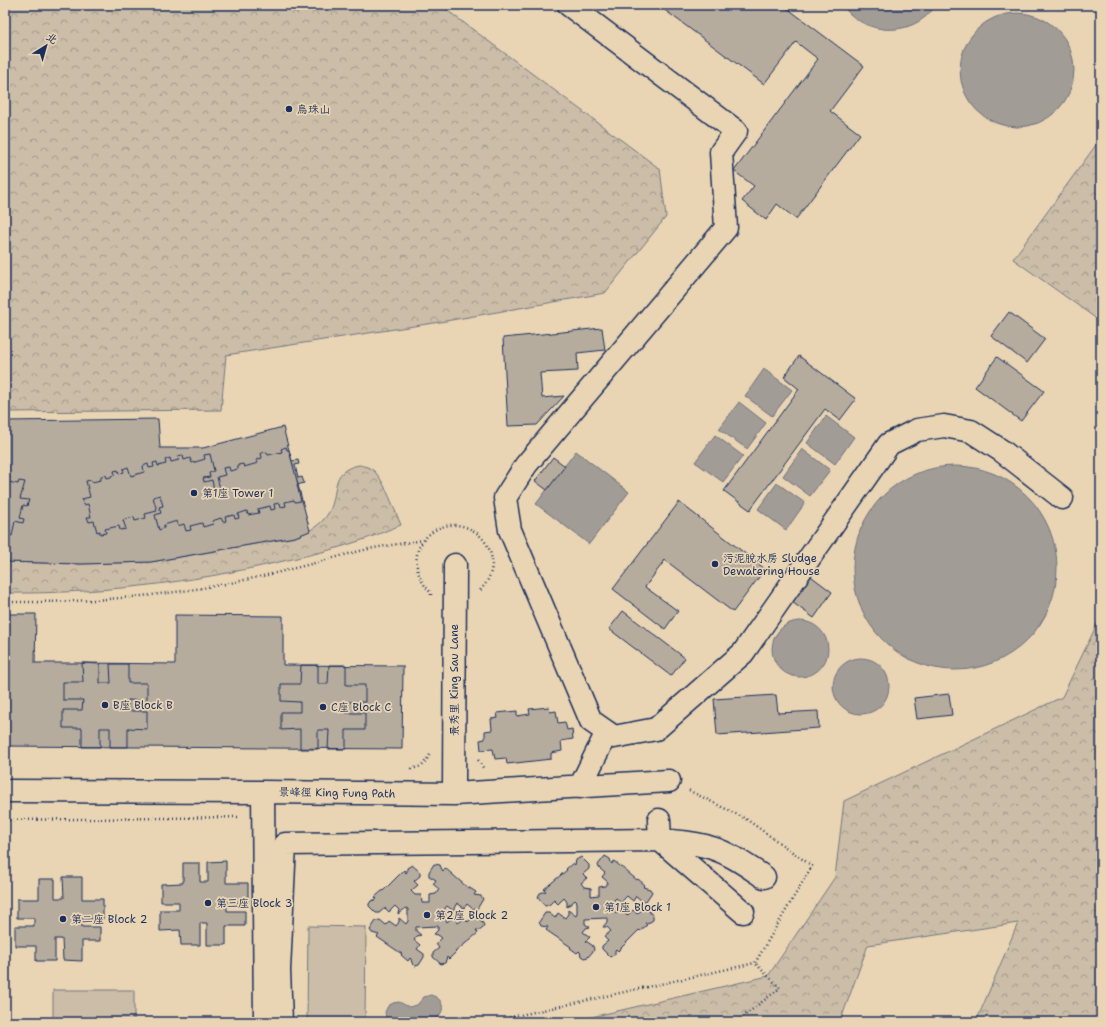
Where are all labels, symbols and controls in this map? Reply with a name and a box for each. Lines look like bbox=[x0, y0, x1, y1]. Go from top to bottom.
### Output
north arrow bbox=[26, 26, 66, 66]
text: 北 bbox=[43, 29, 61, 48]
place label: 烏珠山 bbox=[297, 102, 330, 117]
marker: 烏珠山 bbox=[284, 104, 294, 114]
place label: 第1座 Tower 1 bbox=[202, 486, 273, 501]
marker: 第1座 Tower 1 bbox=[189, 488, 199, 498]
place label: 污泥脫水房 Sludge Dewatering House bbox=[723, 551, 820, 579]
marker: 污泥脫水房 Sludge Dewatering House bbox=[710, 559, 720, 569]
street label: 景秀里 King Sau Lane bbox=[447, 624, 462, 736]
place label: B座 Block B bbox=[113, 698, 173, 713]
marker: B座 Block B bbox=[100, 700, 110, 710]
place label: C座 Block C bbox=[331, 700, 391, 715]
marker: C座 Block C bbox=[318, 702, 328, 712]
street label: 景峰徑 King Fung Path bbox=[278, 784, 396, 802]
place label: 第三座 Block 3 bbox=[216, 896, 292, 911]
marker: 第三座 Block 3 bbox=[203, 898, 213, 908]
place label: 第1座 Block 1 bbox=[604, 900, 671, 915]
marker: 第1座 Block 1 bbox=[591, 902, 601, 912]
place label: 第2座 Block 2 bbox=[435, 908, 508, 923]
marker: 第2座 Block 2 bbox=[422, 910, 432, 920]
place label: 第二座 Block 2 bbox=[71, 912, 147, 927]
marker: 第二座 Block 2 bbox=[58, 914, 68, 924]

